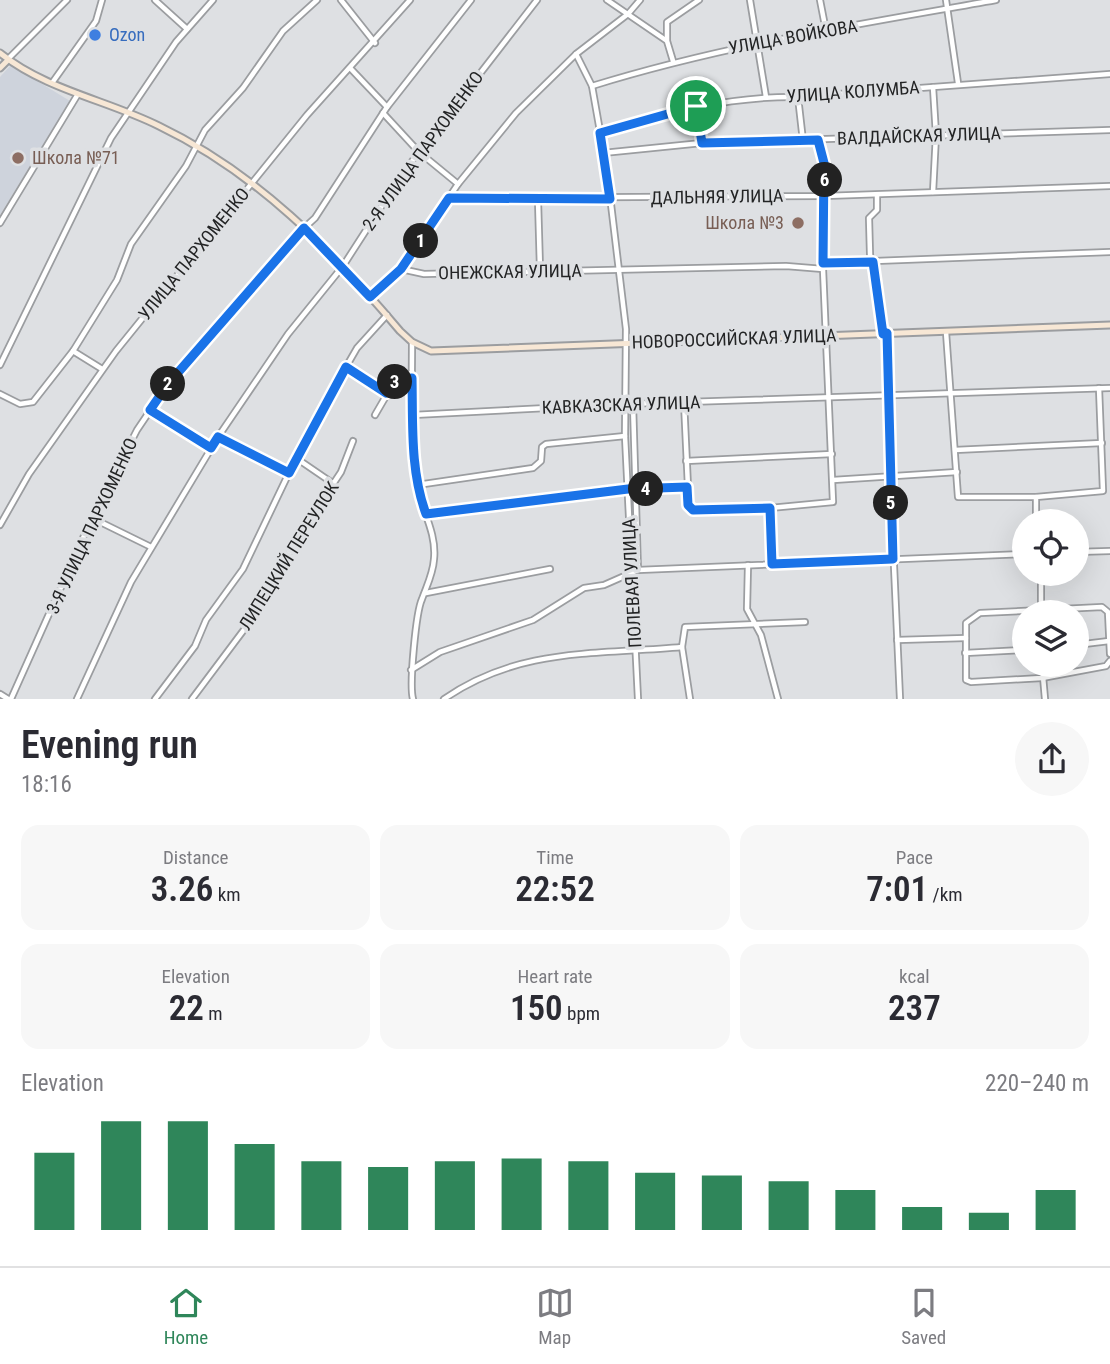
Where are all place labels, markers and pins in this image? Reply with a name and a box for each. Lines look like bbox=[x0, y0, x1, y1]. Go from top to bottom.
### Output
place label: Ozon bbox=[109, 24, 145, 45]
marker: Ozon bbox=[87, 27, 103, 43]
pin bbox=[666, 76, 726, 136]
place label: Школа №71 bbox=[32, 147, 120, 168]
marker: Школа №71 bbox=[10, 150, 26, 166]
pin: 6 bbox=[808, 162, 842, 198]
place label: Школа №3 bbox=[705, 212, 784, 233]
marker: Школа №3 bbox=[790, 215, 806, 231]
pin: 1 bbox=[404, 224, 438, 258]
pin: 3 bbox=[378, 364, 412, 400]
pin: 2 bbox=[150, 366, 186, 402]
pin: 4 bbox=[628, 472, 664, 506]
pin: 5 bbox=[874, 486, 908, 520]

